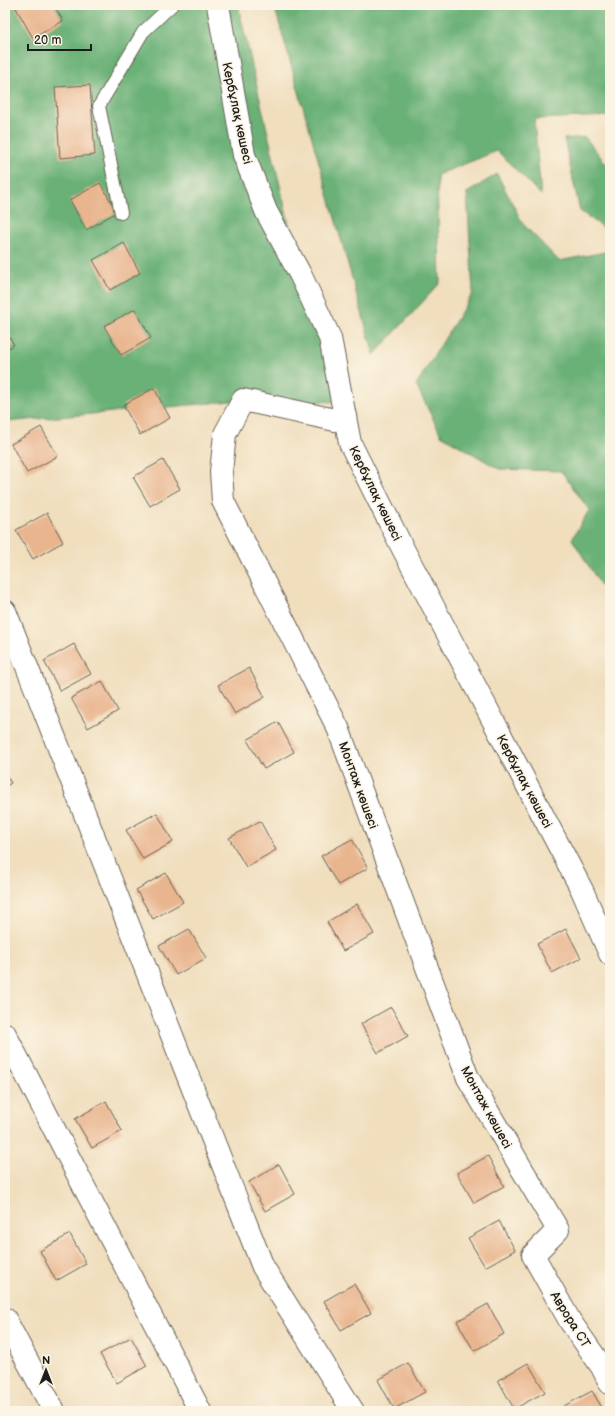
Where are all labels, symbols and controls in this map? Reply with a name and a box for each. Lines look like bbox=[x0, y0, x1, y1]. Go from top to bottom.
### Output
scale bar bbox=[28, 26, 91, 52]
text: 20 m bbox=[34, 33, 61, 48]
street label: Кербұлақ көшесі bbox=[218, 61, 256, 166]
street label: Кербұлақ көшесі bbox=[345, 443, 405, 544]
street label: Кербұлақ көшесі bbox=[493, 732, 556, 831]
street label: Монтаж көшесі bbox=[335, 739, 381, 831]
street label: Монтаж көшесі bbox=[457, 1063, 515, 1152]
street label: Аврора СТ bbox=[546, 1287, 594, 1351]
north arrow bbox=[26, 1350, 66, 1390]
text: N bbox=[42, 1354, 50, 1367]

